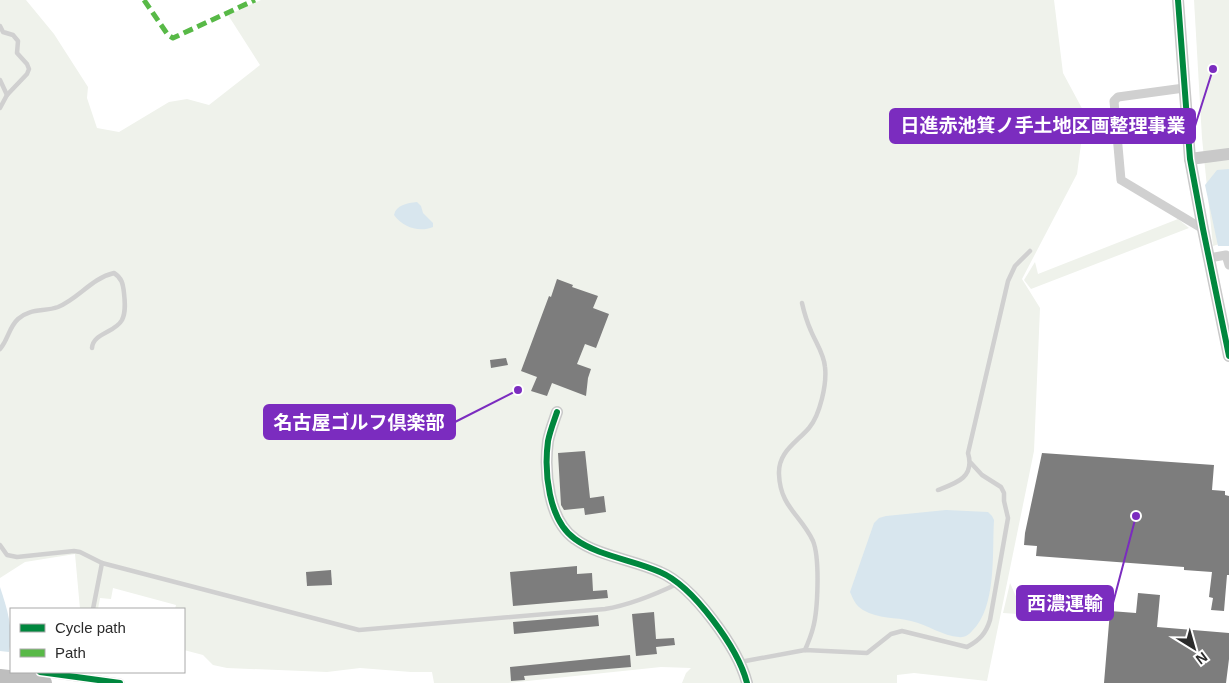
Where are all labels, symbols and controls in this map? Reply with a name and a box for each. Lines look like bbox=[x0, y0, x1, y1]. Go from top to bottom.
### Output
callout: 日進赤池箕ノ手土地区画整理事業 bbox=[890, 109, 1195, 143]
text: 日進赤池箕ノ手土地区画整理事業 bbox=[900, 115, 1186, 136]
callout: 名古屋ゴルフ倶楽部 bbox=[264, 405, 455, 439]
text: 名古屋ゴルフ倶楽部 bbox=[273, 412, 445, 433]
callout: 西濃運輸 bbox=[1017, 586, 1113, 620]
text: 西濃運輸 bbox=[1027, 593, 1103, 614]
legend bbox=[10, 608, 185, 673]
text: Cycle path bbox=[55, 619, 126, 636]
north arrow bbox=[1169, 623, 1219, 673]
text: Path bbox=[55, 644, 86, 661]
text: N bbox=[1193, 649, 1211, 668]

